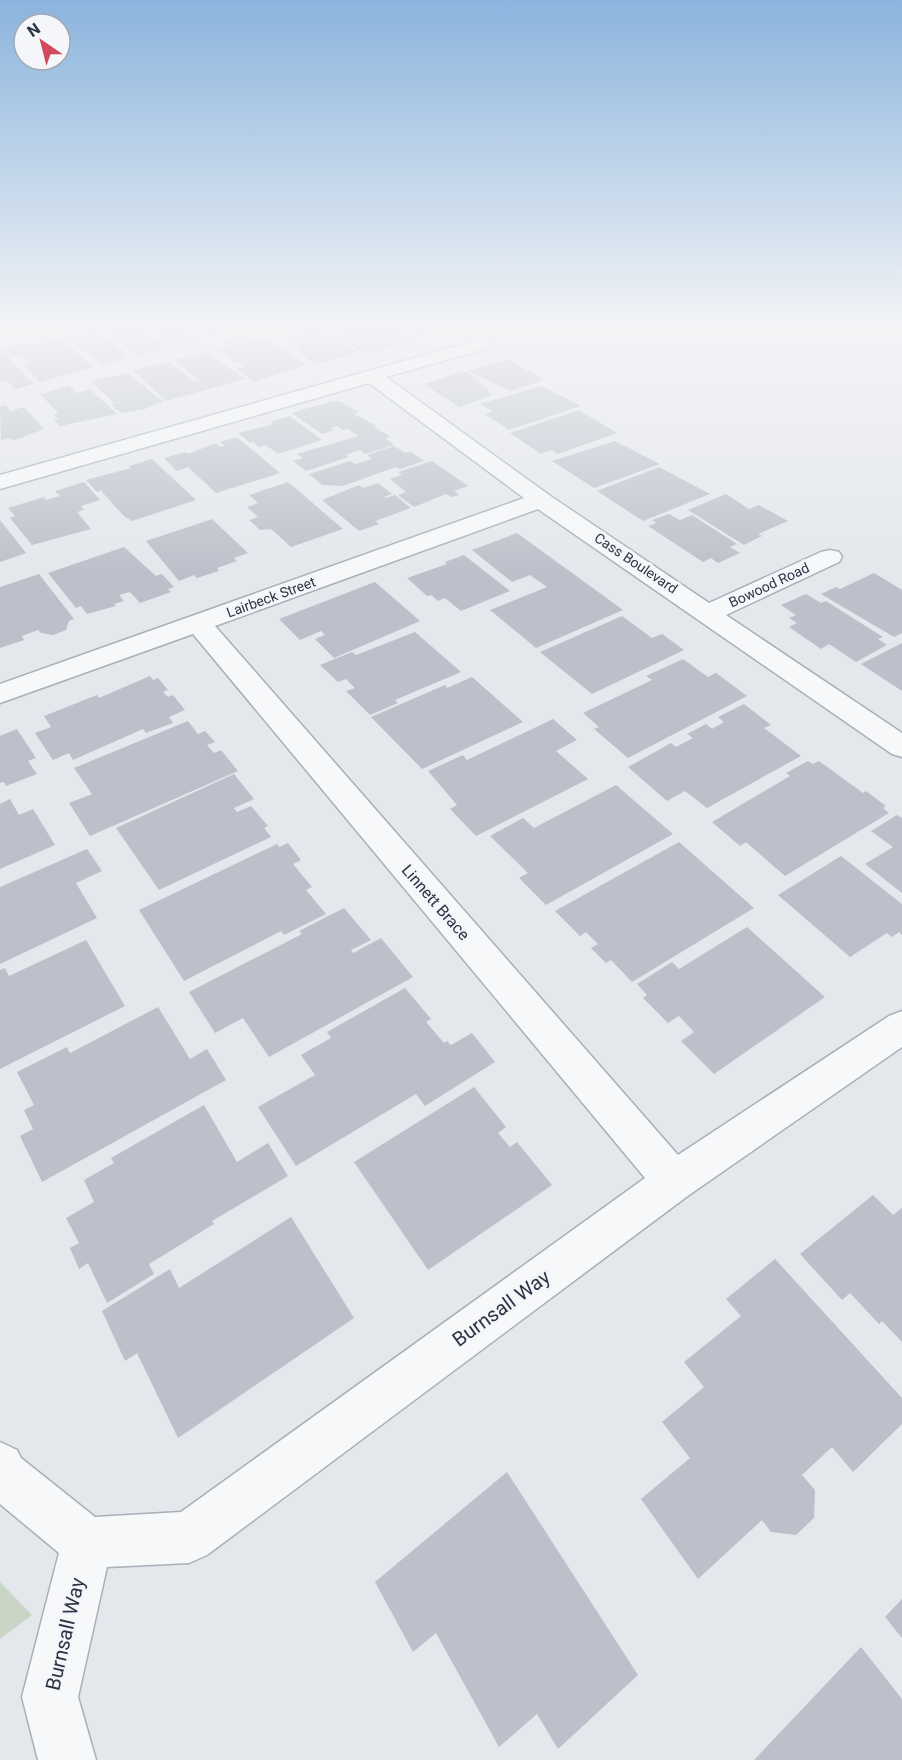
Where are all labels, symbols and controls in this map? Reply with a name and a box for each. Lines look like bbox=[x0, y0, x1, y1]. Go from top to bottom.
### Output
north arrow bbox=[12, 12, 72, 72]
text: N bbox=[24, 19, 44, 41]
street label: Cass Boulevard bbox=[591, 529, 681, 597]
street label: Bowood Road bbox=[726, 559, 812, 611]
street label: Lairbeck Street bbox=[224, 573, 318, 620]
street label: Linnett Brace bbox=[398, 861, 474, 944]
street label: Burnsall Way bbox=[447, 1264, 555, 1351]
street label: Burnsall Way bbox=[40, 1575, 90, 1693]

